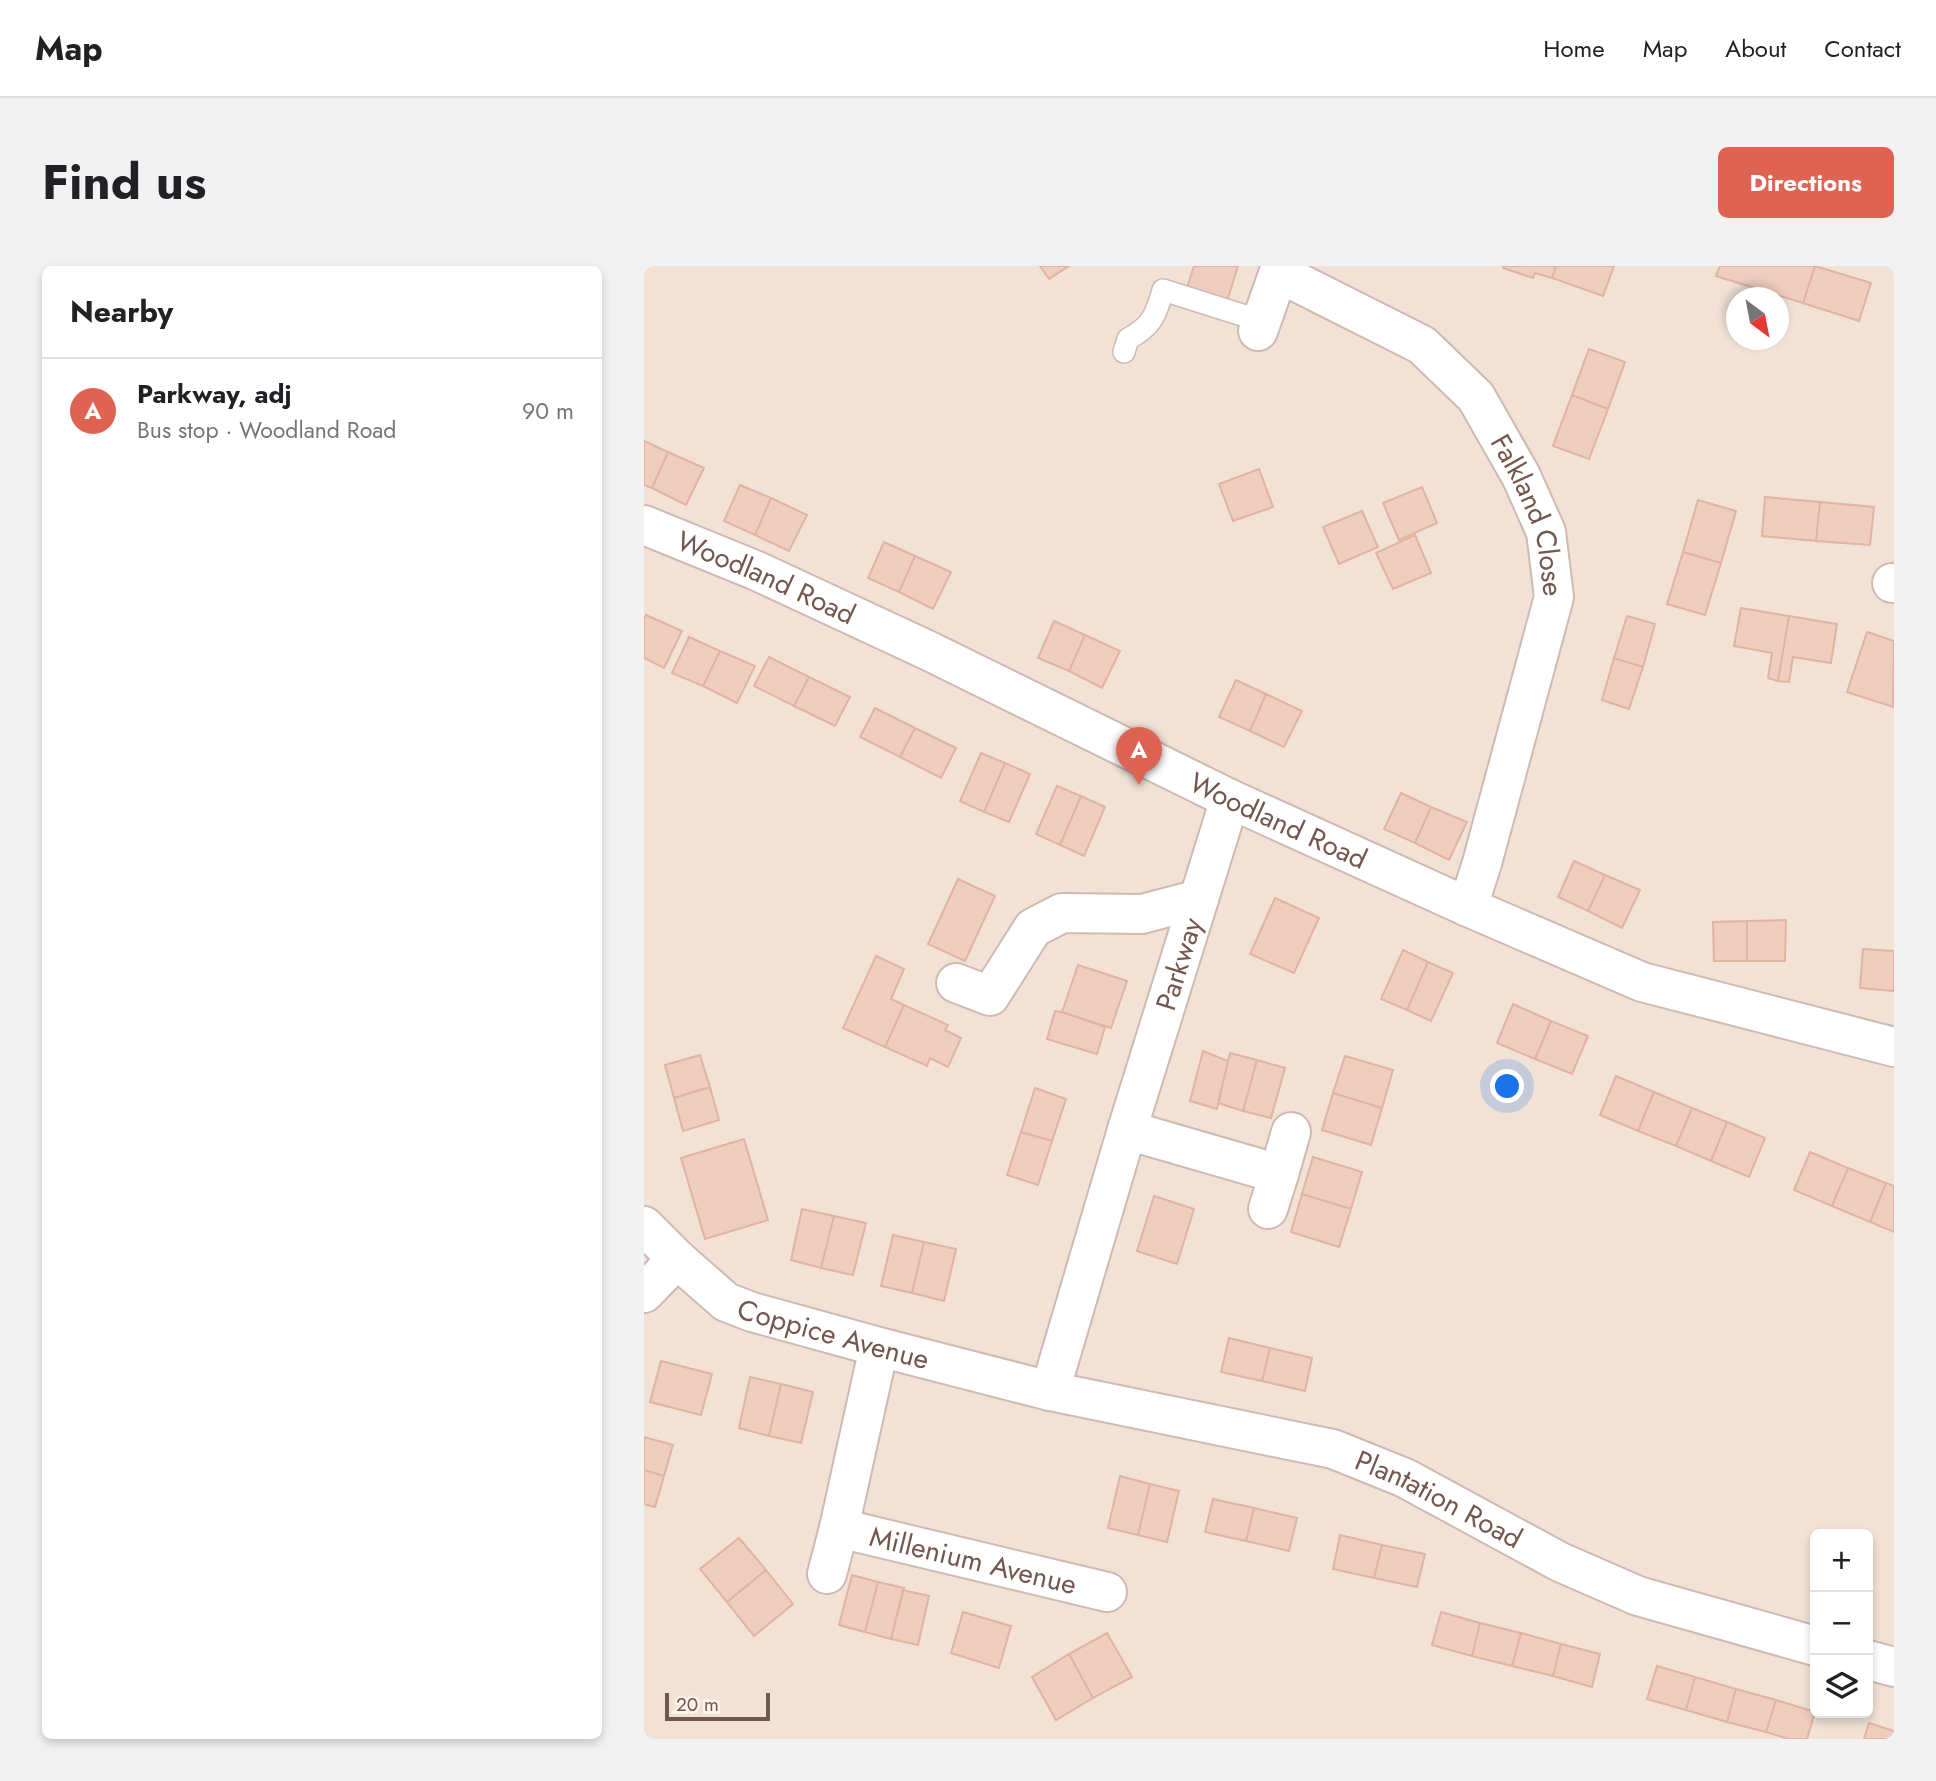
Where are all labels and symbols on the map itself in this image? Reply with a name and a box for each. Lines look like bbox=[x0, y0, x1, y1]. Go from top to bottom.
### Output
north arrow bbox=[1726, 287, 1789, 350]
street label: Falkland Close bbox=[1481, 426, 1574, 598]
street label: Woodland Road bbox=[671, 520, 862, 635]
pin: A bbox=[1116, 727, 1162, 785]
street label: Woodland Road bbox=[1183, 762, 1374, 879]
street label: Parkway bbox=[1145, 912, 1213, 1015]
your location bbox=[1490, 1069, 1524, 1103]
street label: Coppice Avenue bbox=[731, 1288, 934, 1380]
street label: Plantation Road bbox=[1349, 1440, 1530, 1558]
street label: Millenium Avenue bbox=[866, 1516, 1081, 1605]
scale bar bbox=[665, 1690, 770, 1722]

